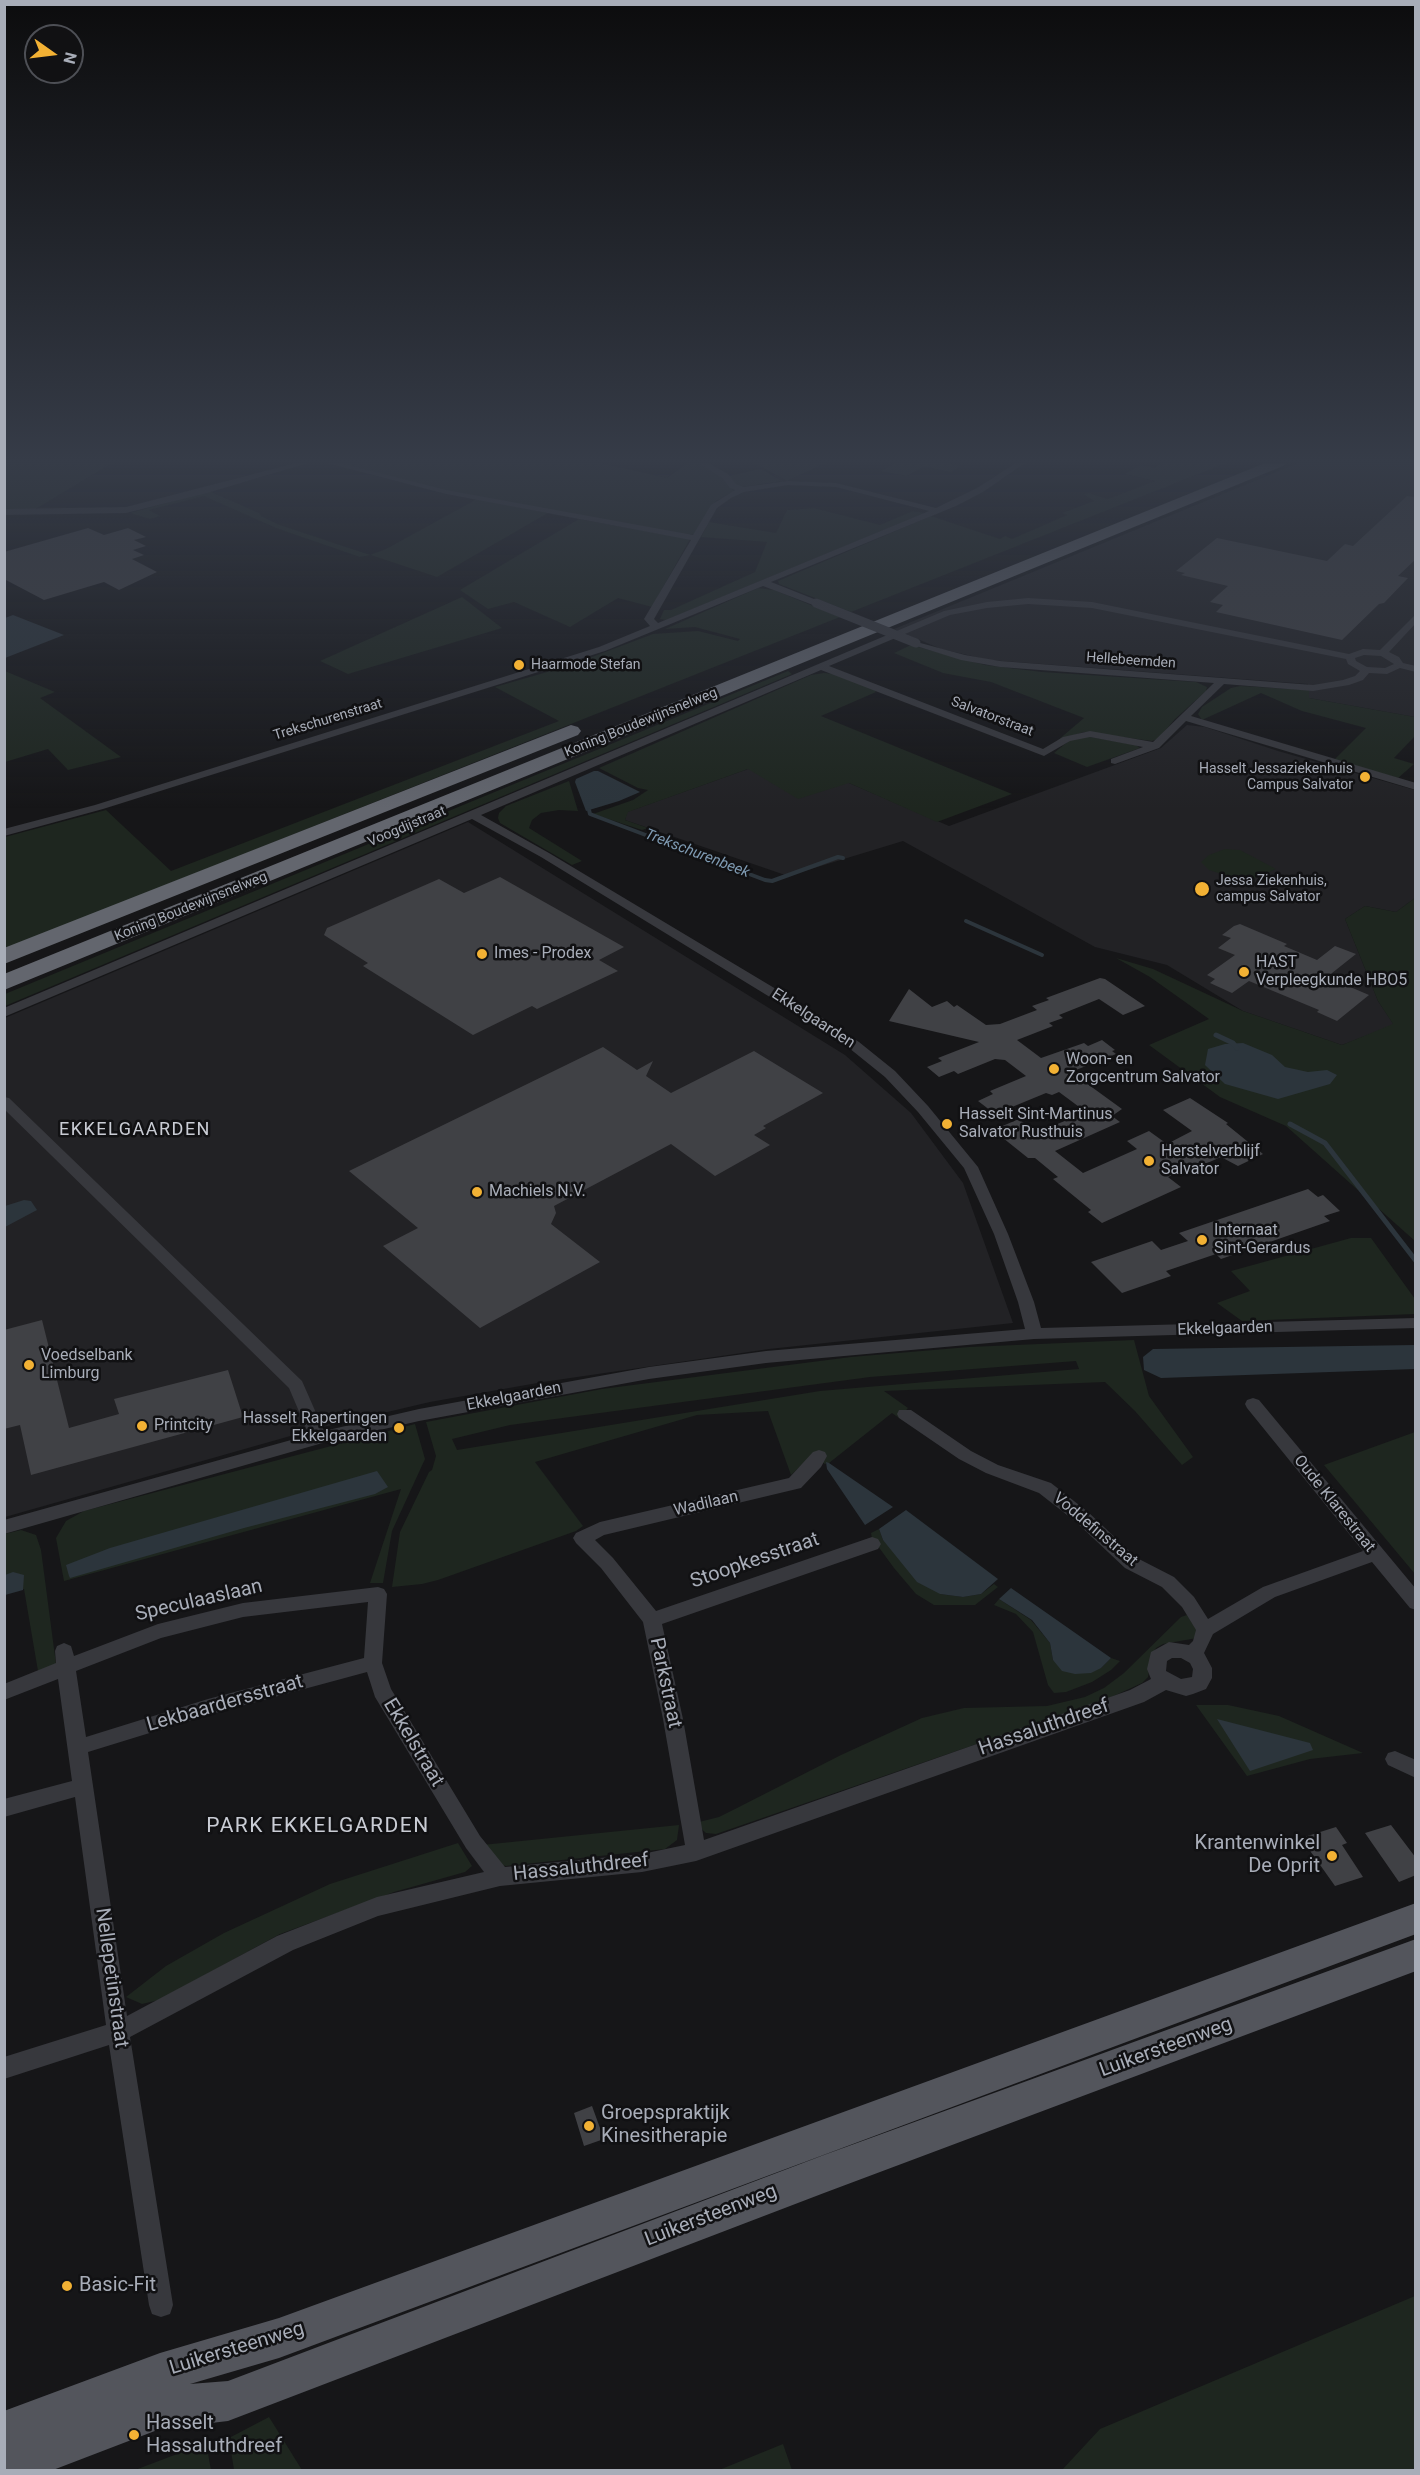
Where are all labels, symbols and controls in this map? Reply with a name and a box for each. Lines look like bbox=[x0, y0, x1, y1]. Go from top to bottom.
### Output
north arrow bbox=[24, 24, 84, 84]
text: N bbox=[59, 50, 81, 66]
street label: Hellebeemden bbox=[1086, 649, 1176, 673]
place label: Haarmode Stefan bbox=[531, 657, 641, 673]
marker: Haarmode Stefan bbox=[512, 658, 526, 672]
street label: Koning Boudewijnsnelweg bbox=[562, 685, 720, 761]
street label: Salvatorstraat bbox=[948, 694, 1036, 740]
street label: Trekschurenstraat bbox=[272, 695, 384, 745]
place label: Hasselt Jessaziekenhuis Campus Salvator bbox=[1199, 761, 1353, 794]
marker: Hasselt Jessaziekenhuis Campus Salvator bbox=[1358, 770, 1372, 784]
street label: Voogdijstraat bbox=[365, 803, 449, 851]
water label: Trekschurenbeek bbox=[642, 826, 752, 882]
street label: Koning Boudewijnsnelweg bbox=[112, 869, 270, 945]
place label: Jessa Ziekenhuis, campus Salvator bbox=[1216, 873, 1327, 906]
marker: Jessa Ziekenhuis, campus Salvator bbox=[1193, 880, 1211, 898]
place label: Imes - Prodex bbox=[494, 944, 591, 964]
marker: Imes - Prodex bbox=[475, 947, 489, 961]
place label: HAST Verpleegkunde HBO5 bbox=[1256, 953, 1407, 991]
marker: HAST Verpleegkunde HBO5 bbox=[1237, 965, 1251, 979]
street label: Ekkelgaarden bbox=[768, 985, 858, 1053]
place label: Woon- en Zorgcentrum Salvator bbox=[1066, 1050, 1220, 1088]
marker: Woon- en Zorgcentrum Salvator bbox=[1047, 1062, 1061, 1076]
place label: Hasselt Sint-Martinus Salvator Rusthuis bbox=[959, 1105, 1113, 1143]
marker: Hasselt Sint-Martinus Salvator Rusthuis bbox=[940, 1117, 954, 1131]
district label: EKKELGAARDEN bbox=[59, 1119, 211, 1141]
place label: Herstelverblijf Salvator bbox=[1161, 1142, 1260, 1180]
marker: Herstelverblijf Salvator bbox=[1142, 1154, 1156, 1168]
place label: Machiels N.V. bbox=[489, 1182, 586, 1202]
marker: Machiels N.V. bbox=[470, 1185, 484, 1199]
place label: Internaat Sint-Gerardus bbox=[1214, 1221, 1310, 1259]
marker: Internaat Sint-Gerardus bbox=[1195, 1233, 1209, 1247]
street label: Ekkelgaarden bbox=[1177, 1318, 1273, 1340]
place label: Voedselbank Limburg bbox=[41, 1346, 133, 1384]
marker: Voedselbank Limburg bbox=[22, 1358, 36, 1372]
street label: Ekkelgaarden bbox=[465, 1378, 563, 1416]
place label: Hasselt Rapertingen Ekkelgaarden bbox=[243, 1409, 387, 1447]
place label: Printcity bbox=[154, 1416, 213, 1436]
marker: Printcity bbox=[135, 1419, 149, 1433]
marker: Hasselt Rapertingen Ekkelgaarden bbox=[392, 1421, 406, 1435]
street label: Oude Klarestraat bbox=[1289, 1452, 1379, 1556]
street label: Wadilaan bbox=[672, 1487, 740, 1521]
street label: Voddefinstraat bbox=[1049, 1489, 1141, 1571]
street label: Stoopkesstraat bbox=[687, 1528, 823, 1594]
street label: Speculaaslaan bbox=[133, 1575, 265, 1627]
street label: Parkstraat bbox=[644, 1636, 686, 1730]
street label: Lekbaardersstraat bbox=[144, 1670, 306, 1738]
street label: Hassaluthdreef bbox=[976, 1694, 1112, 1762]
street label: Ekkelstraat bbox=[377, 1695, 449, 1791]
district label: PARK EKKELGARDEN bbox=[206, 1814, 430, 1840]
place label: Krantenwinkel De Oprit bbox=[1195, 1832, 1320, 1879]
street label: Hassaluthdreef bbox=[512, 1849, 650, 1887]
marker: Krantenwinkel De Oprit bbox=[1325, 1849, 1339, 1863]
street label: Nellepetinstraat bbox=[89, 1906, 133, 2050]
street label: Luikersteenweg bbox=[1096, 2013, 1236, 2083]
place label: Groepspraktijk Kinesitherapie bbox=[601, 2102, 730, 2149]
marker: Groepspraktijk Kinesitherapie bbox=[582, 2119, 596, 2133]
street label: Luikersteenweg bbox=[642, 2180, 780, 2252]
place label: Basic-Fit bbox=[79, 2274, 156, 2298]
marker: Basic-Fit bbox=[60, 2279, 74, 2293]
street label: Luikersteenweg bbox=[167, 2317, 307, 2381]
place label: Hasselt Hassaluthdreef bbox=[146, 2412, 282, 2459]
marker: Hasselt Hassaluthdreef bbox=[127, 2428, 141, 2442]

